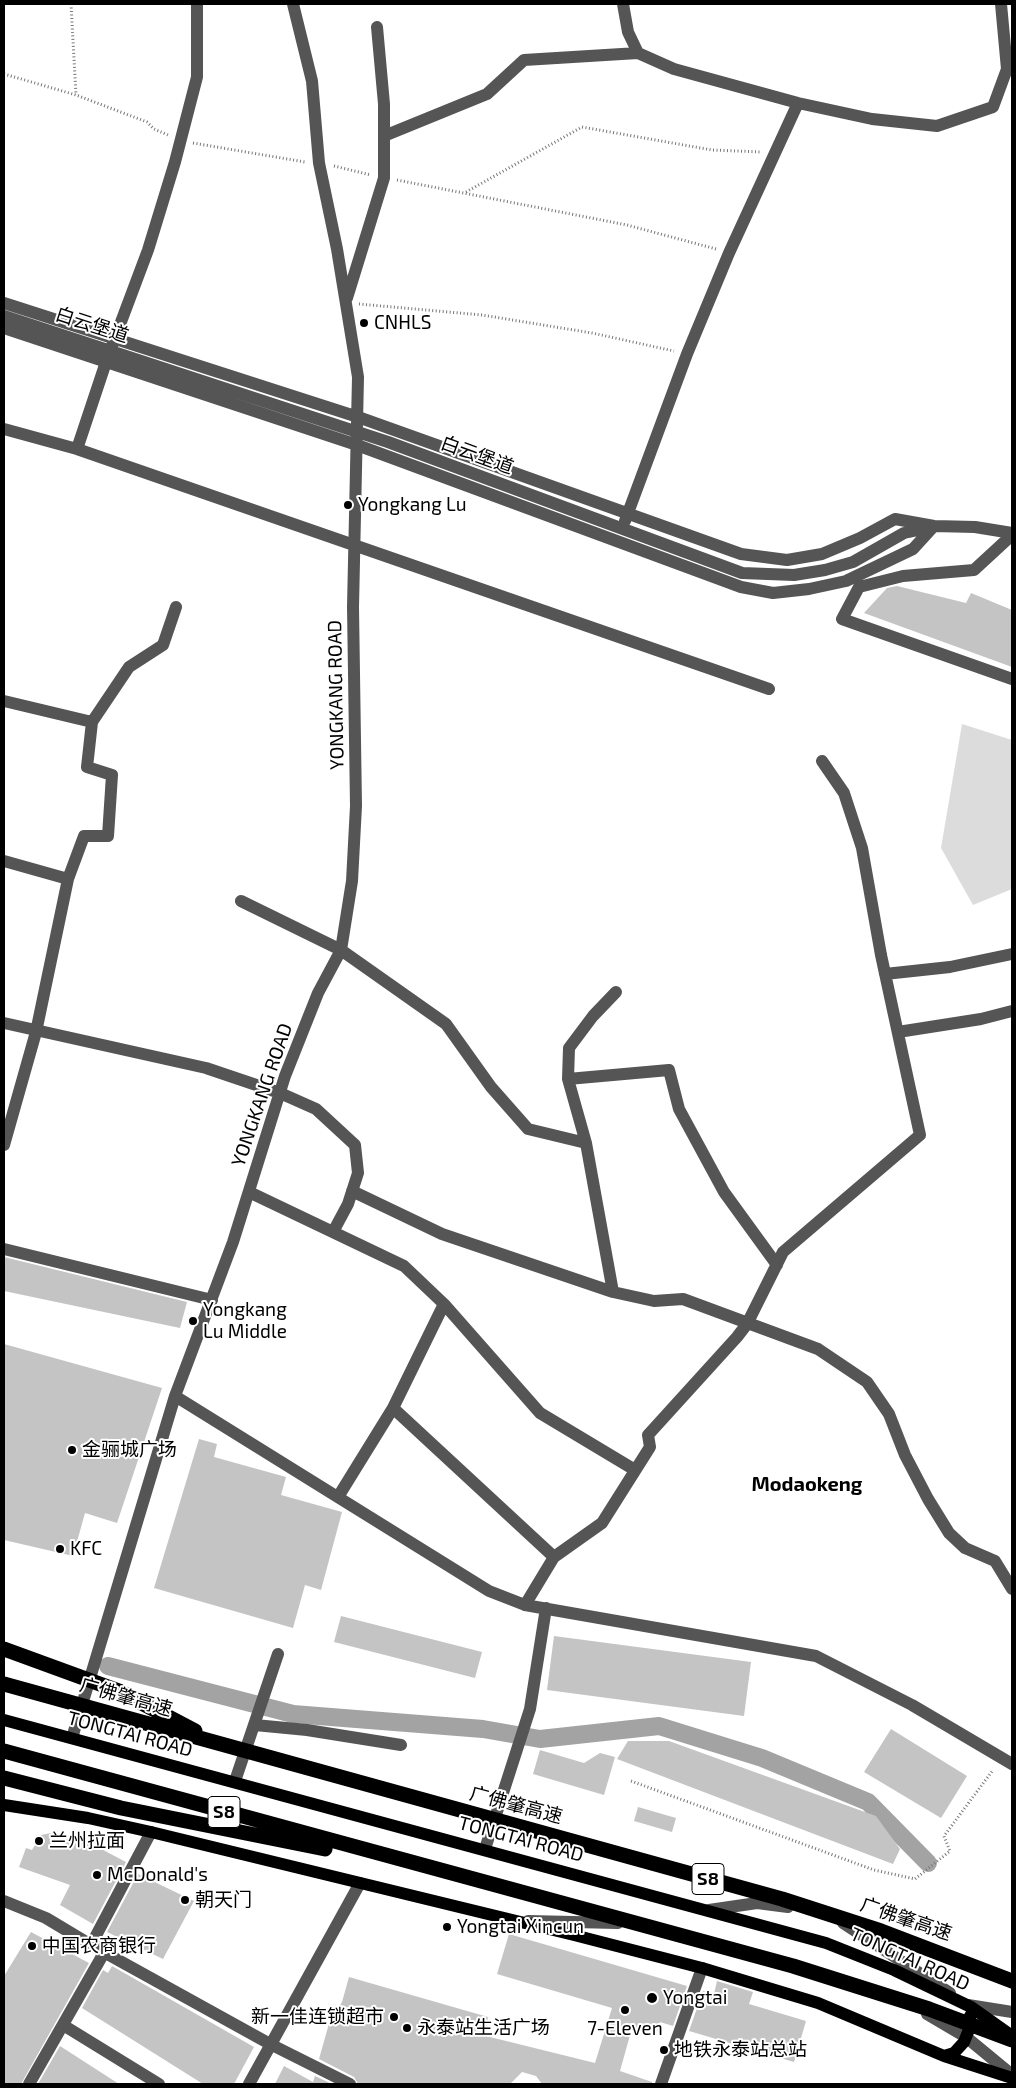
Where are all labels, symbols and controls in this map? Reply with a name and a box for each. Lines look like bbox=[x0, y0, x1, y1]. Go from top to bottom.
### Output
street label: 白云堡道 bbox=[52, 302, 132, 348]
place label: CNHLS bbox=[374, 312, 431, 334]
marker: CNHLS bbox=[358, 317, 370, 329]
street label: 白云堡道 bbox=[437, 431, 517, 479]
place label: Yongkang Lu bbox=[358, 494, 467, 516]
marker: Yongkang Lu bbox=[342, 499, 354, 511]
street label: YONGKANG ROAD bbox=[323, 620, 349, 770]
street label: YONGKANG ROAD bbox=[227, 1020, 297, 1170]
place label: Yongkang Lu Middle bbox=[203, 1299, 287, 1343]
marker: Yongkang Lu Middle bbox=[187, 1315, 199, 1327]
place label: 金骊城广场 bbox=[82, 1439, 177, 1461]
marker: 金骊城广场 bbox=[66, 1444, 78, 1456]
district label: Modaokeng bbox=[752, 1472, 862, 1496]
place label: KFC bbox=[70, 1538, 102, 1560]
marker: KFC bbox=[54, 1543, 66, 1555]
street label: 广佛肇高速 bbox=[77, 1673, 175, 1721]
street label: TONGTAI ROAD bbox=[65, 1706, 195, 1762]
street label: 广佛肇高速 bbox=[467, 1782, 565, 1828]
road number: S8 bbox=[208, 1796, 240, 1828]
street label: TONGTAI ROAD bbox=[456, 1811, 586, 1867]
place label: 兰州拉面 bbox=[49, 1830, 125, 1852]
marker: 兰州拉面 bbox=[33, 1835, 45, 1847]
place label: McDonald's bbox=[107, 1864, 208, 1886]
road number: S8 bbox=[692, 1864, 724, 1895]
marker: McDonald's bbox=[91, 1869, 103, 1881]
place label: 朝天门 bbox=[195, 1889, 252, 1911]
street label: 广佛肇高速 bbox=[857, 1893, 955, 1945]
marker: 朝天门 bbox=[179, 1894, 191, 1906]
place label: Yongtai Xincun bbox=[457, 1916, 584, 1938]
marker: Yongtai Xincun bbox=[441, 1921, 453, 1933]
street label: TONGTAI ROAD bbox=[847, 1922, 973, 1996]
place label: 中国农商银行 bbox=[42, 1935, 156, 1957]
marker: 中国农商银行 bbox=[26, 1940, 38, 1952]
place label: Yongtai bbox=[663, 1987, 727, 2009]
marker: Yongtai bbox=[645, 1991, 659, 2005]
marker: 7-Eleven bbox=[619, 2004, 631, 2016]
place label: 新一佳连锁超市 bbox=[251, 2006, 384, 2028]
marker: 新一佳连锁超市 bbox=[388, 2011, 400, 2023]
place label: 永泰站生活广场 bbox=[417, 2017, 550, 2039]
place label: 7-Eleven bbox=[587, 2018, 663, 2040]
marker: 永泰站生活广场 bbox=[401, 2022, 413, 2034]
place label: 地铁永泰站总站 bbox=[674, 2039, 807, 2061]
marker: 地铁永泰站总站 bbox=[658, 2044, 670, 2056]

